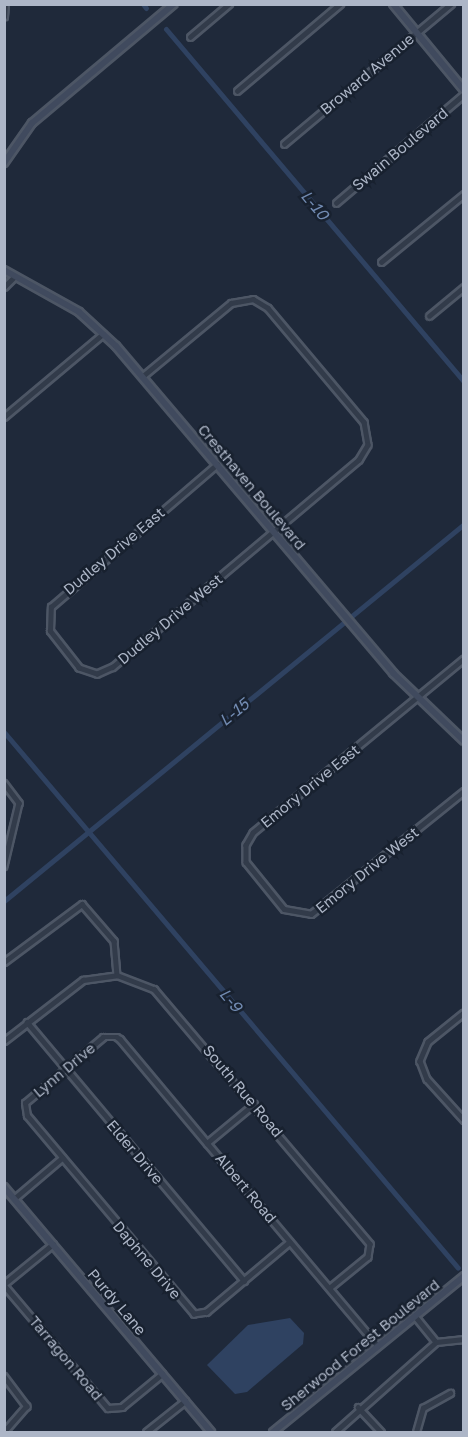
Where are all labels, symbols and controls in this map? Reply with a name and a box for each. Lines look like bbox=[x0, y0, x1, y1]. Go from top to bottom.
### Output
street label: Broward Avenue bbox=[317, 30, 417, 118]
street label: Swain Boulevard bbox=[349, 104, 451, 194]
water label: L-10 bbox=[297, 186, 333, 224]
street label: Cresthaven Boulevard bbox=[194, 421, 310, 553]
street label: Dudley Drive East bbox=[60, 503, 168, 599]
street label: Dudley Drive West bbox=[114, 570, 226, 668]
water label: L-15 bbox=[215, 694, 253, 730]
street label: Emory Drive East bbox=[257, 741, 363, 831]
street label: Emory Drive West bbox=[312, 823, 422, 917]
water label: L-9 bbox=[216, 984, 246, 1016]
street label: Lynn Drive bbox=[29, 1039, 99, 1101]
street label: South Rue Road bbox=[199, 1041, 287, 1141]
street label: Elder Drive bbox=[103, 1116, 167, 1188]
street label: Albert Road bbox=[212, 1150, 280, 1226]
street label: Daphne Drive bbox=[109, 1217, 185, 1303]
street label: Purdy Lane bbox=[84, 1265, 150, 1339]
street label: Sherwood Forest Boulevard bbox=[277, 1275, 443, 1415]
street label: Tarragon Road bbox=[26, 1312, 106, 1404]

